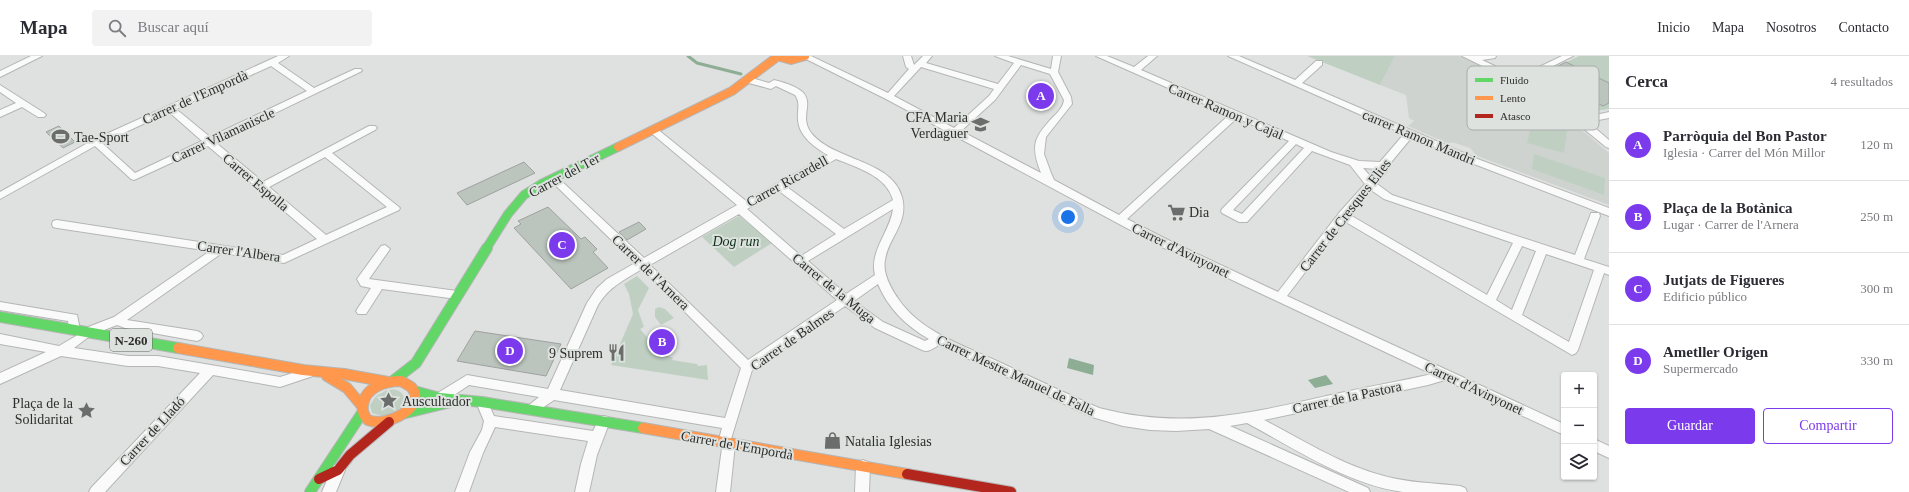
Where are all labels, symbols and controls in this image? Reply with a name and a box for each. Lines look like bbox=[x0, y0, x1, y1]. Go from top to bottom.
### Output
search box bbox=[92, 10, 372, 46]
text: Mapa bbox=[20, 17, 68, 38]
icon: search bbox=[106, 17, 128, 39]
text: Buscar aquí bbox=[138, 19, 209, 35]
text: Inicio bbox=[1657, 20, 1690, 35]
text: Mapa bbox=[1712, 20, 1744, 35]
text: Nosotros bbox=[1766, 20, 1816, 35]
text: Contacto bbox=[1838, 20, 1889, 35]
legend bbox=[1467, 66, 1599, 130]
street label: Carrer de l'Empordà bbox=[140, 67, 251, 127]
text: Cerca bbox=[1625, 72, 1668, 91]
text: Fluido bbox=[1500, 74, 1529, 86]
text: 4 resultados bbox=[1831, 74, 1893, 89]
street label: Carrer Ramon y Cajal bbox=[1166, 80, 1286, 142]
pin: A bbox=[1028, 81, 1054, 111]
text: Lento bbox=[1500, 92, 1526, 104]
street label: Carrer Vilamaniscle bbox=[169, 105, 277, 166]
street label: carrer Ramon Mandri bbox=[1360, 107, 1478, 168]
place label: CFA Maria Verdaguer bbox=[906, 110, 969, 141]
text: Atasco bbox=[1500, 110, 1531, 122]
school or university icon: CFA Maria Verdaguer bbox=[971, 115, 991, 135]
sports icon: Tae-Sport bbox=[51, 127, 71, 147]
text: Parròquia del Bon Pastor bbox=[1663, 128, 1827, 144]
place label: Tae-Sport bbox=[74, 130, 129, 145]
text: A bbox=[1633, 137, 1643, 152]
text: 120 m bbox=[1860, 137, 1893, 152]
text: Iglesia · Carrer del Món Millor bbox=[1663, 145, 1825, 160]
street label: Carrer del Ter bbox=[526, 150, 603, 200]
street label: Carrer Espolla bbox=[220, 151, 292, 215]
street label: Carrer Ricardell bbox=[744, 153, 831, 210]
street label: Carrer de Cresques Elies bbox=[1297, 156, 1394, 275]
text: Plaça de la Botànica bbox=[1663, 200, 1793, 216]
supermarket icon: Dia bbox=[1166, 202, 1186, 222]
place label: Dia bbox=[1189, 205, 1210, 220]
your location bbox=[1058, 207, 1078, 227]
text: B bbox=[1634, 209, 1642, 224]
text: 250 m bbox=[1860, 209, 1893, 224]
text: Lugar · Carrer de l'Arnera bbox=[1663, 217, 1799, 232]
street label: Carrer d'Avinyonet bbox=[1129, 220, 1232, 281]
pin: C bbox=[549, 230, 575, 260]
street label: Carrer de l'Arnera bbox=[609, 232, 693, 313]
park label: Dog run bbox=[711, 234, 760, 249]
street label: Carrer l'Albera bbox=[196, 238, 282, 265]
street label: Carrer de la Muga bbox=[789, 250, 879, 327]
text: Jutjats de Figueres bbox=[1663, 272, 1784, 288]
text: C bbox=[1633, 281, 1643, 296]
text: 300 m bbox=[1860, 281, 1893, 296]
text: Edificio público bbox=[1663, 289, 1747, 304]
street label: Carrer de Balmes bbox=[748, 305, 837, 374]
pin: B bbox=[649, 327, 675, 357]
road number: N-260 bbox=[110, 329, 152, 351]
street label: Carrer Mestre Manuel de Falla bbox=[934, 332, 1098, 419]
pin: D bbox=[497, 336, 523, 366]
restaurant icon: 9 Suprem bbox=[606, 343, 626, 363]
text: Ametller Origen bbox=[1663, 344, 1768, 360]
place label: 9 Suprem bbox=[549, 346, 603, 361]
text: D bbox=[1633, 353, 1643, 368]
text: 330 m bbox=[1860, 353, 1893, 368]
street label: Carrer d'Avinyonet bbox=[1422, 359, 1525, 418]
text: Supermercado bbox=[1663, 361, 1738, 376]
map controls bbox=[1561, 372, 1597, 480]
button: + bbox=[1561, 372, 1597, 408]
street label: Carrer de la Pastora bbox=[1291, 378, 1404, 416]
place icon: Auscultador bbox=[379, 391, 399, 411]
street label: Carrer de Lladó bbox=[117, 394, 188, 469]
place label: Auscultador bbox=[402, 394, 471, 409]
place label: Plaça de la Solidaritat bbox=[12, 396, 74, 427]
place icon: Plaça de la Solidaritat bbox=[76, 401, 96, 421]
button: − bbox=[1561, 408, 1597, 444]
button: Guardar bbox=[1625, 408, 1755, 444]
button: Compartir bbox=[1763, 408, 1893, 444]
street label: Carrer de l'Empordà bbox=[680, 428, 795, 463]
shop icon: Natalia Iglesias bbox=[822, 431, 842, 451]
place label: Natalia Iglesias bbox=[845, 434, 932, 449]
button: layers bbox=[1561, 444, 1597, 480]

